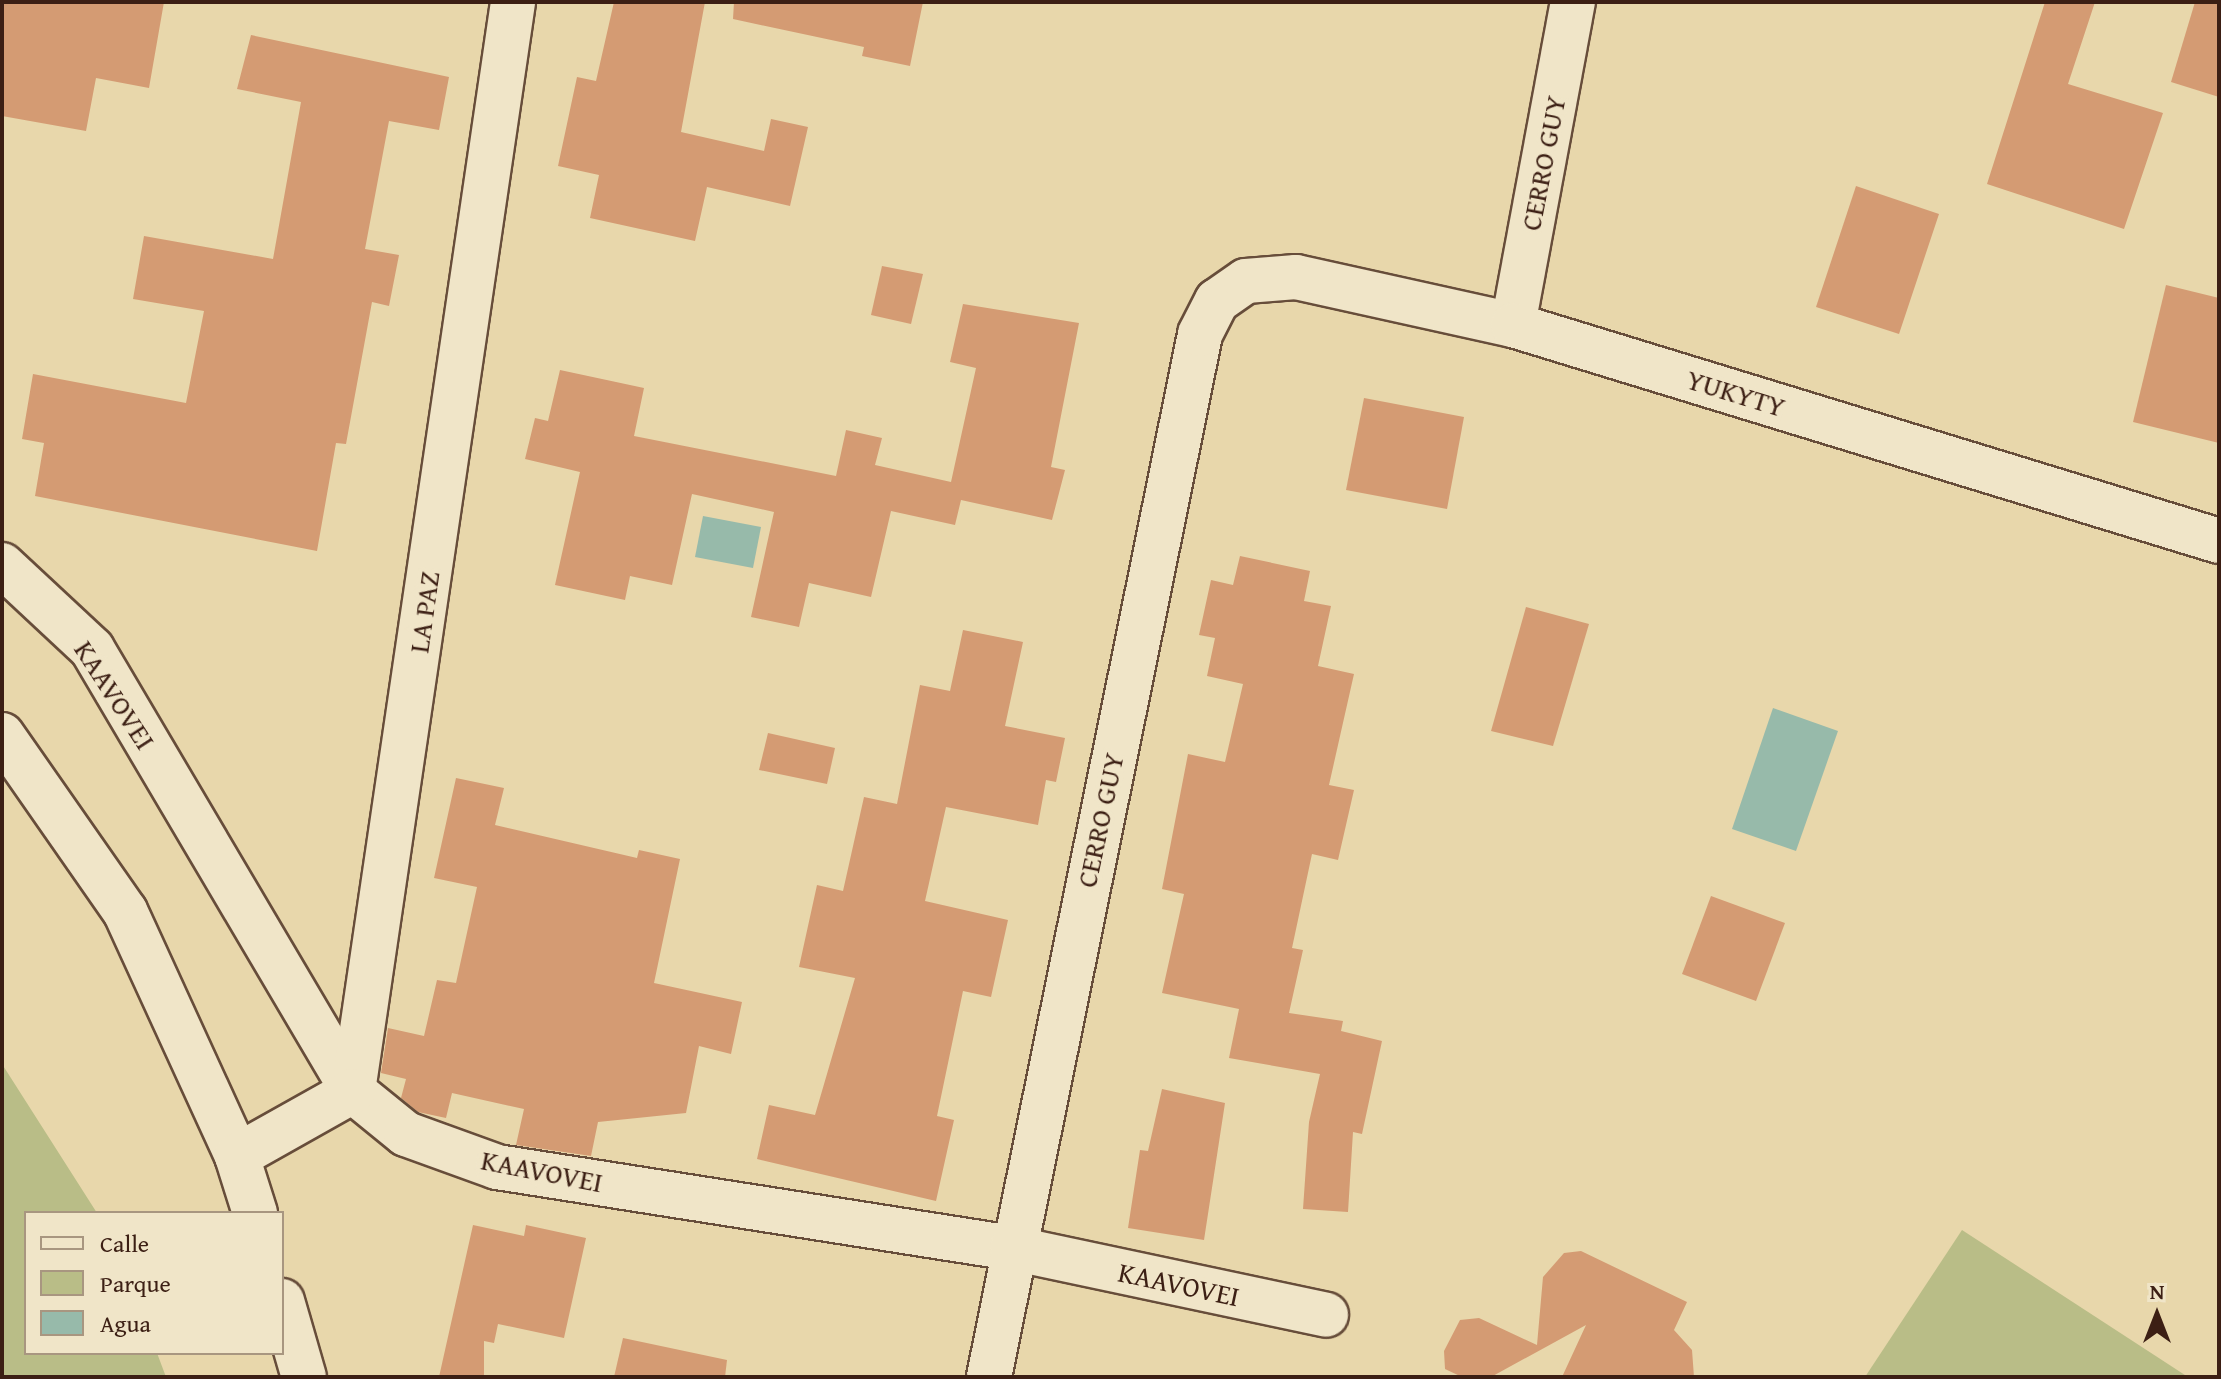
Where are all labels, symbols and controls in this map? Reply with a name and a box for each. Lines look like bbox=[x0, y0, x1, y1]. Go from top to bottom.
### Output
street label: CERRO GUY bbox=[1513, 93, 1573, 233]
street label: YUKYTY bbox=[1683, 362, 1789, 424]
street label: LA PAZ bbox=[402, 569, 446, 655]
street label: KAAVOVEI bbox=[67, 634, 163, 756]
street label: CERRO GUY bbox=[1069, 750, 1131, 890]
street label: KAAVOVEI bbox=[478, 1143, 606, 1199]
legend bbox=[24, 1211, 284, 1355]
text: Calle bbox=[100, 1226, 149, 1261]
street label: KAAVOVEI bbox=[1115, 1255, 1243, 1313]
text: Parque bbox=[100, 1266, 171, 1301]
north arrow bbox=[2117, 1275, 2197, 1355]
text: N bbox=[2150, 1275, 2164, 1307]
text: Agua bbox=[100, 1306, 151, 1341]

